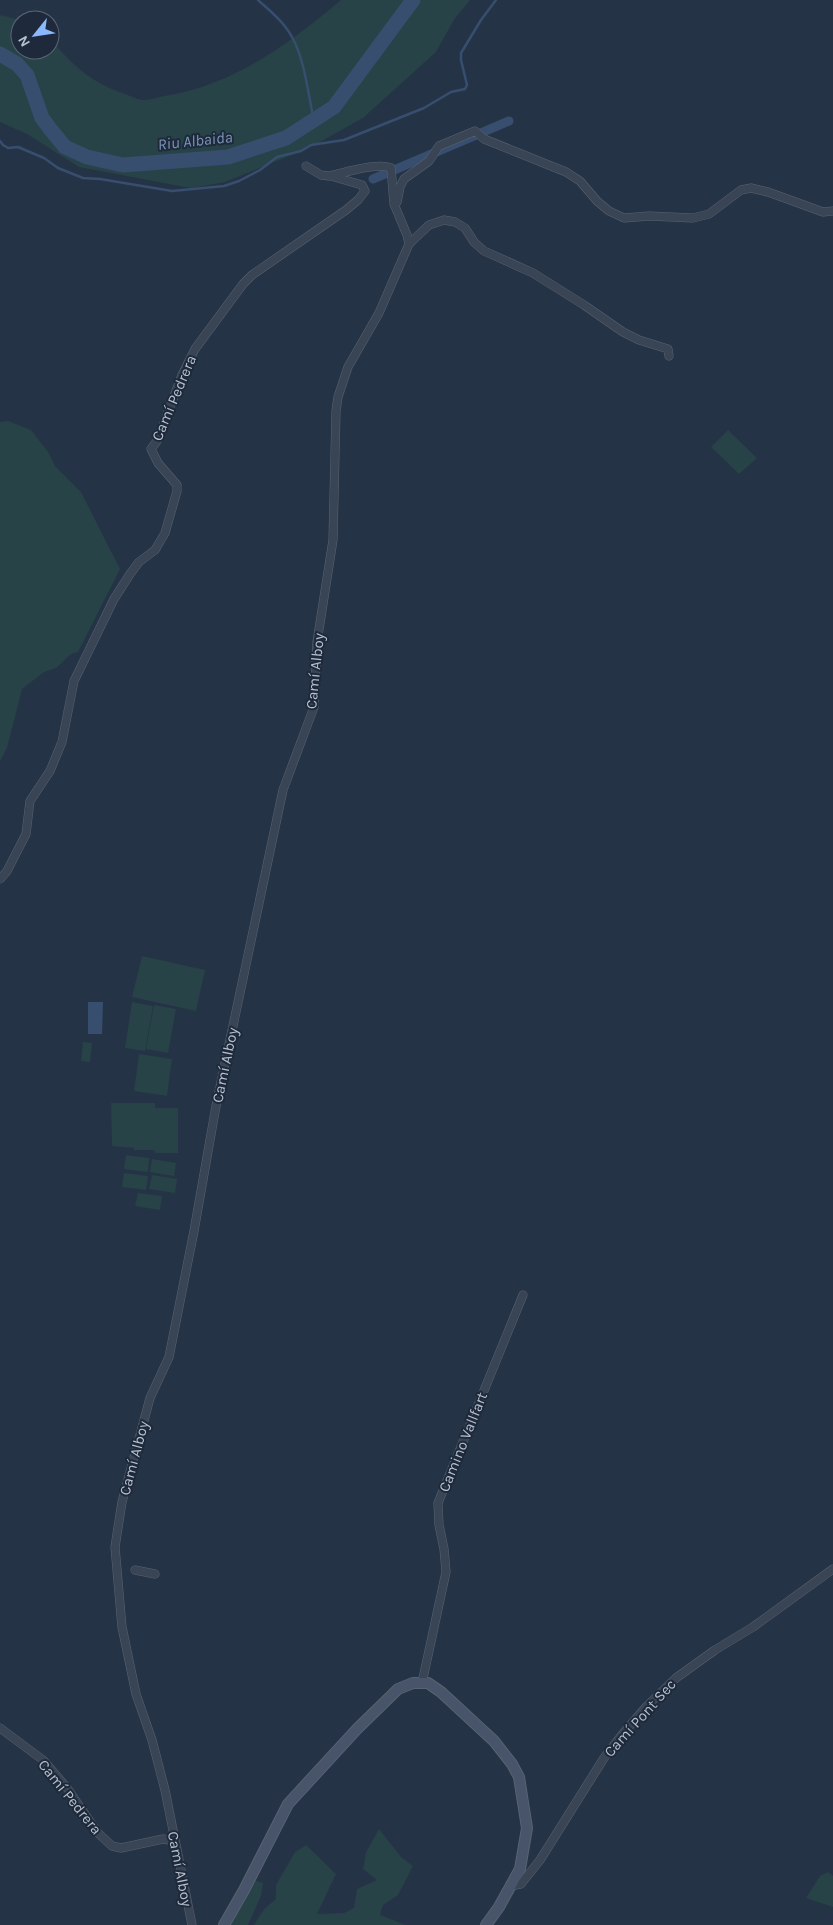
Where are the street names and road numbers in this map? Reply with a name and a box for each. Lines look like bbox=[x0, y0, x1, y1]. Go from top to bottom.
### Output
street label: Camí Pedrera bbox=[148, 352, 200, 444]
street label: Camí Alboy bbox=[302, 632, 328, 710]
street label: Camí Alboy bbox=[208, 1026, 242, 1104]
street label: Camino Vallfart bbox=[435, 1389, 491, 1494]
street label: Camí Alboy bbox=[115, 1419, 153, 1497]
street label: Camí Pont Sec bbox=[600, 1675, 680, 1761]
street label: Camí Pedrera bbox=[34, 1756, 106, 1838]
street label: Camí Alboy bbox=[164, 1830, 196, 1908]

